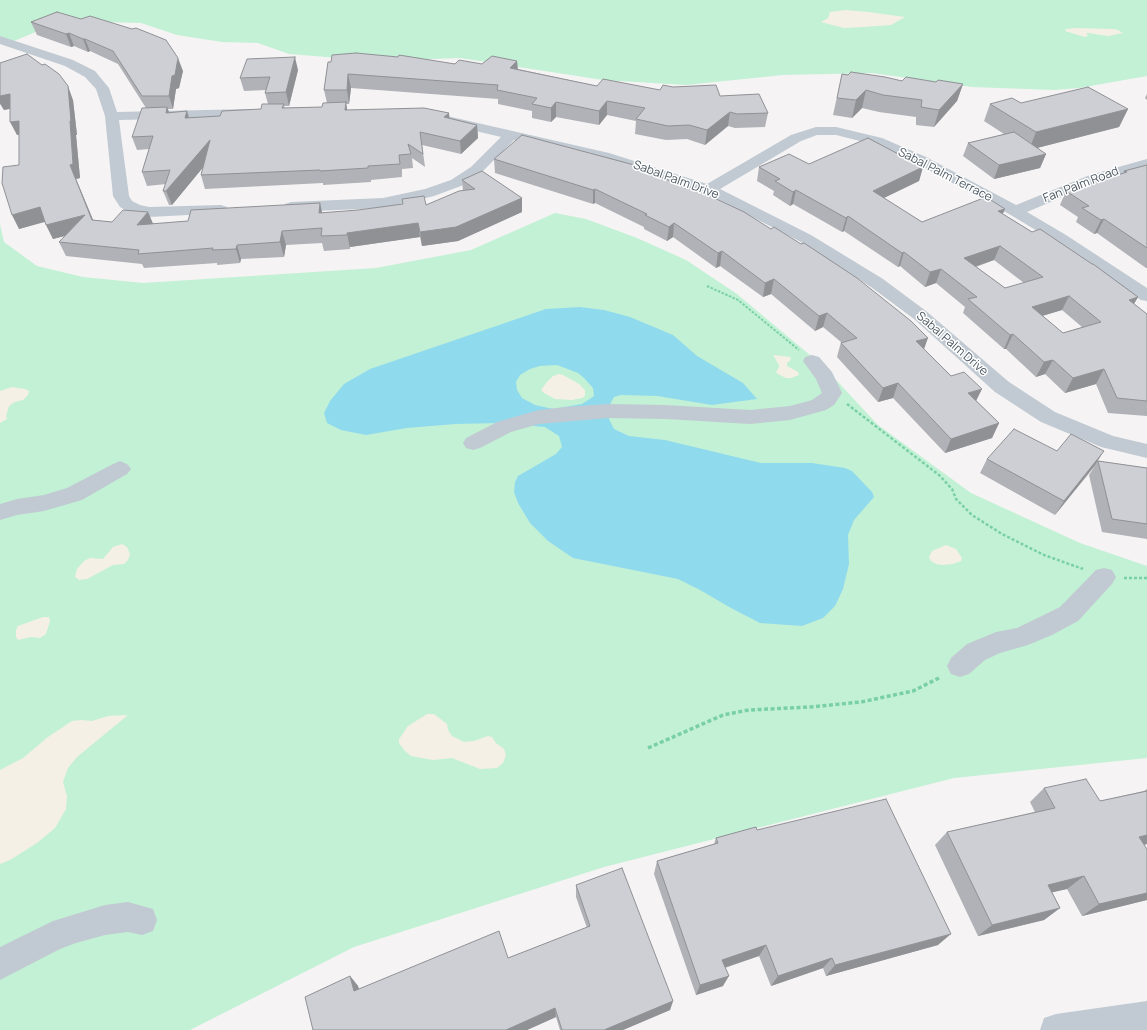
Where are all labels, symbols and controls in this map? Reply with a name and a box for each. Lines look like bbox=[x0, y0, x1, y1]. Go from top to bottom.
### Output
street label: Sabal Palm Terrace bbox=[895, 145, 995, 205]
street label: Sabal Palm Drive bbox=[631, 158, 721, 202]
street label: Fan Palm Road bbox=[1041, 164, 1121, 206]
street label: Sabal Palm Drive bbox=[913, 309, 991, 379]

